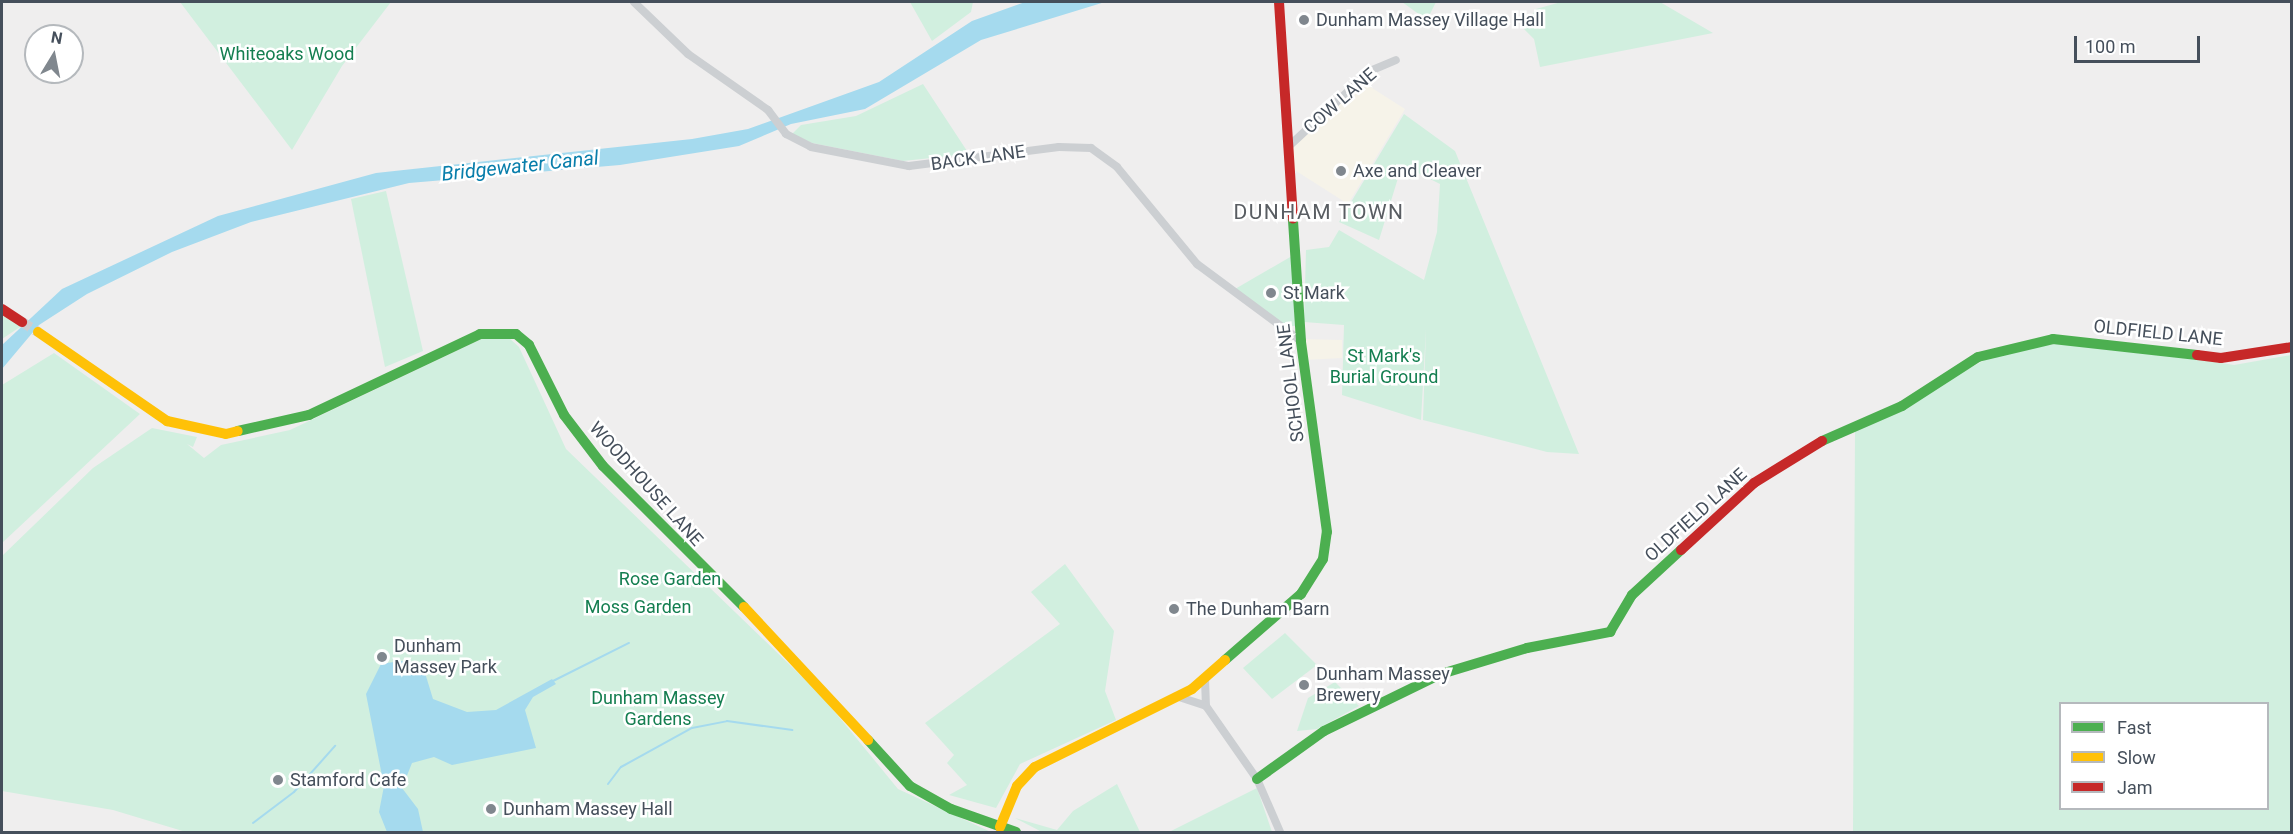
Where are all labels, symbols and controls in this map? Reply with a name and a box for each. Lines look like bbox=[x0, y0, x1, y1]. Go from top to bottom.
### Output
place label: Dunham Massey Village Hall bbox=[1316, 9, 1544, 31]
marker: Dunham Massey Village Hall bbox=[1297, 13, 1311, 27]
north arrow bbox=[24, 24, 84, 84]
scale bar bbox=[2077, 24, 2203, 62]
text: N bbox=[50, 27, 64, 48]
text: 100 m bbox=[2085, 36, 2136, 57]
park label: Whiteoaks Wood bbox=[219, 43, 355, 65]
street label: COW LANE bbox=[1299, 64, 1381, 138]
street label: BACK LANE bbox=[929, 141, 1027, 175]
water label: Bridgewater Canal bbox=[440, 146, 600, 186]
place label: Axe and Cleaver bbox=[1353, 160, 1481, 182]
marker: Axe and Cleaver bbox=[1334, 164, 1348, 178]
district label: DUNHAM TOWN bbox=[1233, 199, 1405, 225]
place label: St Mark bbox=[1283, 282, 1345, 304]
marker: St Mark bbox=[1264, 286, 1278, 300]
street label: OLDFIELD LANE bbox=[2092, 315, 2224, 351]
street label: SCHOOL LANE bbox=[1273, 323, 1309, 443]
park label: St Mark's Burial Ground bbox=[1330, 346, 1438, 388]
street label: WOODHOUSE LANE bbox=[585, 418, 707, 550]
street label: OLDFIELD LANE bbox=[1641, 464, 1751, 566]
park label: Rose Garden bbox=[619, 568, 721, 590]
park label: Moss Garden bbox=[585, 596, 691, 618]
place label: The Dunham Barn bbox=[1186, 598, 1329, 620]
marker: The Dunham Barn bbox=[1167, 602, 1181, 616]
place label: Dunham Massey Park bbox=[394, 636, 497, 678]
marker: Dunham Massey Park bbox=[375, 650, 389, 664]
place label: Dunham Massey Brewery bbox=[1316, 664, 1450, 706]
marker: Dunham Massey Brewery bbox=[1297, 678, 1311, 692]
park label: Dunham Massey Gardens bbox=[591, 688, 725, 730]
legend bbox=[2059, 702, 2269, 810]
text: Fast bbox=[2117, 717, 2152, 738]
text: Slow bbox=[2117, 747, 2156, 768]
place label: Stamford Cafe bbox=[290, 769, 406, 791]
marker: Stamford Cafe bbox=[271, 773, 285, 787]
text: Jam bbox=[2117, 777, 2153, 798]
place label: Dunham Massey Hall bbox=[503, 798, 673, 820]
marker: Dunham Massey Hall bbox=[484, 802, 498, 816]

